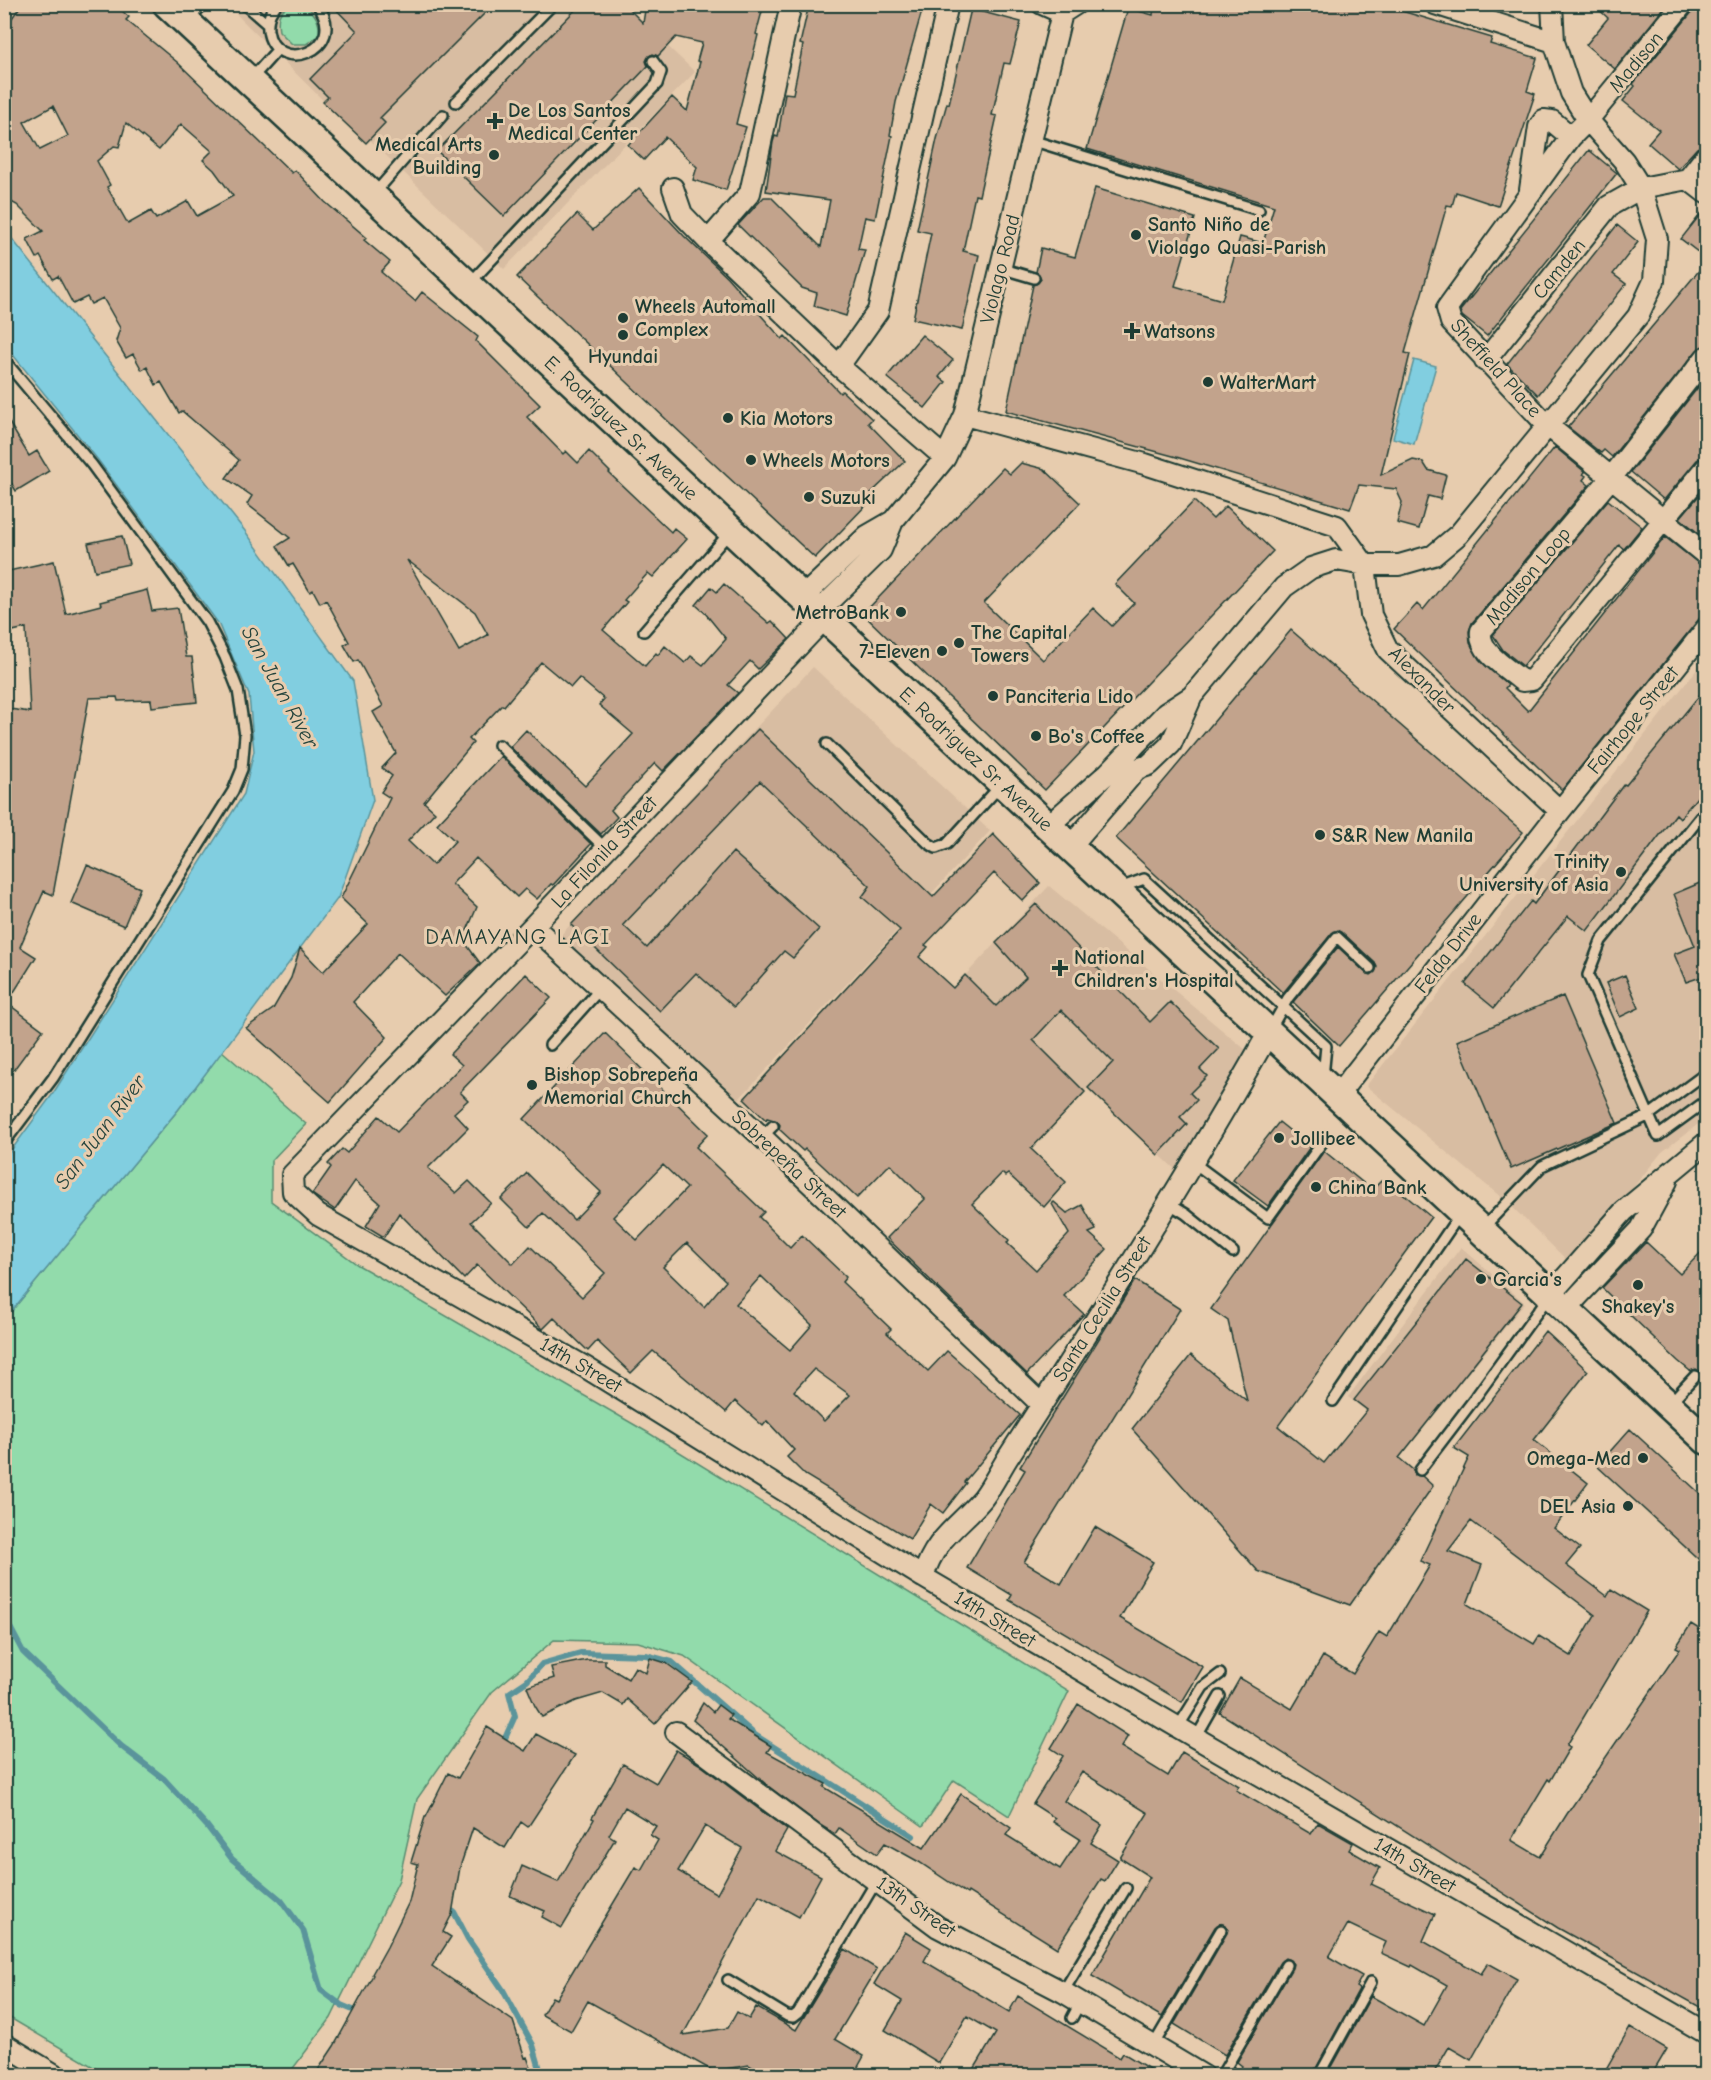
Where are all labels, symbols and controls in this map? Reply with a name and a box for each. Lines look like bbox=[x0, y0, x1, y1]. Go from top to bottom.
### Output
street label: Madison bbox=[1604, 27, 1668, 97]
place label: De Los Santos Medical Center bbox=[508, 99, 637, 145]
marker: De Los Santos Medical Center bbox=[486, 112, 504, 130]
place label: Medical Arts Building bbox=[375, 133, 482, 179]
marker: Medical Arts Building bbox=[487, 148, 501, 162]
street label: Violago Road bbox=[975, 212, 1025, 326]
place label: Santo Niño de Violago Quasi-Parish bbox=[1148, 213, 1326, 259]
marker: Santo Niño de Violago Quasi-Parish bbox=[1129, 228, 1143, 242]
street label: Camden bbox=[1528, 234, 1590, 304]
place label: Wheels Automall Complex bbox=[635, 295, 776, 341]
marker: Wheels Automall Complex bbox=[616, 311, 630, 325]
street label: Sheffield Place bbox=[1446, 314, 1546, 422]
place label: Watsons bbox=[1144, 320, 1215, 343]
marker: Watsons bbox=[1125, 324, 1139, 338]
marker: Hyundai bbox=[616, 328, 630, 342]
place label: Hyundai bbox=[588, 345, 658, 368]
street label: E. Rodriguez Sr. Avenue bbox=[540, 351, 702, 505]
place label: WalterMart bbox=[1220, 371, 1316, 394]
marker: WalterMart bbox=[1201, 375, 1215, 389]
place label: Kia Motors bbox=[740, 407, 833, 430]
marker: Kia Motors bbox=[721, 411, 735, 425]
place label: Wheels Motors bbox=[763, 449, 890, 472]
marker: Wheels Motors bbox=[744, 453, 758, 467]
place label: Suzuki bbox=[821, 486, 876, 509]
marker: Suzuki bbox=[802, 490, 816, 504]
street label: Madison Loop bbox=[1481, 523, 1575, 629]
place label: MetroBank bbox=[795, 601, 889, 624]
marker: MetroBank bbox=[894, 605, 908, 619]
place label: The Capital Towers bbox=[971, 621, 1067, 667]
water label: San Juan River bbox=[237, 622, 324, 754]
marker: The Capital Towers bbox=[952, 636, 966, 650]
place label: 7-Eleven bbox=[859, 640, 930, 663]
street label: Alexander bbox=[1384, 642, 1460, 718]
marker: 7-Eleven bbox=[935, 644, 949, 658]
street label: Fairhope Street bbox=[1583, 661, 1684, 778]
street label: E. Rodriguez Sr. Avenue bbox=[895, 682, 1057, 836]
place label: Panciteria Lido bbox=[1005, 685, 1133, 708]
marker: Panciteria Lido bbox=[986, 689, 1000, 703]
place label: Bo's Coffee bbox=[1048, 725, 1145, 748]
marker: Bo's Coffee bbox=[1029, 729, 1043, 743]
street label: La Filonila Street bbox=[546, 790, 663, 913]
place label: S&R New Manila bbox=[1332, 824, 1473, 847]
marker: S&R New Manila bbox=[1313, 828, 1327, 842]
place label: Trinity University of Asia bbox=[1459, 850, 1610, 896]
marker: Trinity University of Asia bbox=[1614, 865, 1628, 879]
street label: Felda Drive bbox=[1410, 908, 1486, 998]
district label: DAMAYANG LAGI bbox=[425, 924, 611, 950]
place label: National Children's Hospital bbox=[1074, 946, 1234, 992]
marker: National Children's Hospital bbox=[1051, 959, 1069, 977]
place label: Bishop Sobrepeña Memorial Church bbox=[544, 1063, 698, 1109]
water label: San Juan River bbox=[50, 1069, 151, 1193]
marker: Bishop Sobrepeña Memorial Church bbox=[525, 1078, 539, 1092]
street label: Sobrepeña Street bbox=[727, 1105, 852, 1224]
place label: Jollibee bbox=[1291, 1127, 1355, 1150]
marker: Jollibee bbox=[1272, 1131, 1286, 1145]
place label: China Bank bbox=[1328, 1176, 1427, 1199]
marker: China Bank bbox=[1309, 1180, 1323, 1194]
street label: Santa Cecilia Street bbox=[1048, 1231, 1157, 1386]
place label: Garcia's bbox=[1493, 1268, 1562, 1291]
marker: Garcia's bbox=[1474, 1272, 1488, 1286]
marker: Shakey's bbox=[1631, 1278, 1645, 1292]
place label: Shakey's bbox=[1602, 1295, 1674, 1318]
street label: 14th Street bbox=[536, 1332, 627, 1398]
place label: Omega-Med bbox=[1527, 1447, 1631, 1470]
marker: Omega-Med bbox=[1636, 1451, 1650, 1465]
place label: DEL Asia bbox=[1540, 1495, 1616, 1518]
marker: DEL Asia bbox=[1621, 1499, 1635, 1513]
street label: 14th Street bbox=[950, 1586, 1041, 1653]
street label: 14th Street bbox=[1370, 1832, 1461, 1898]
street label: 13th Street bbox=[872, 1871, 961, 1943]

